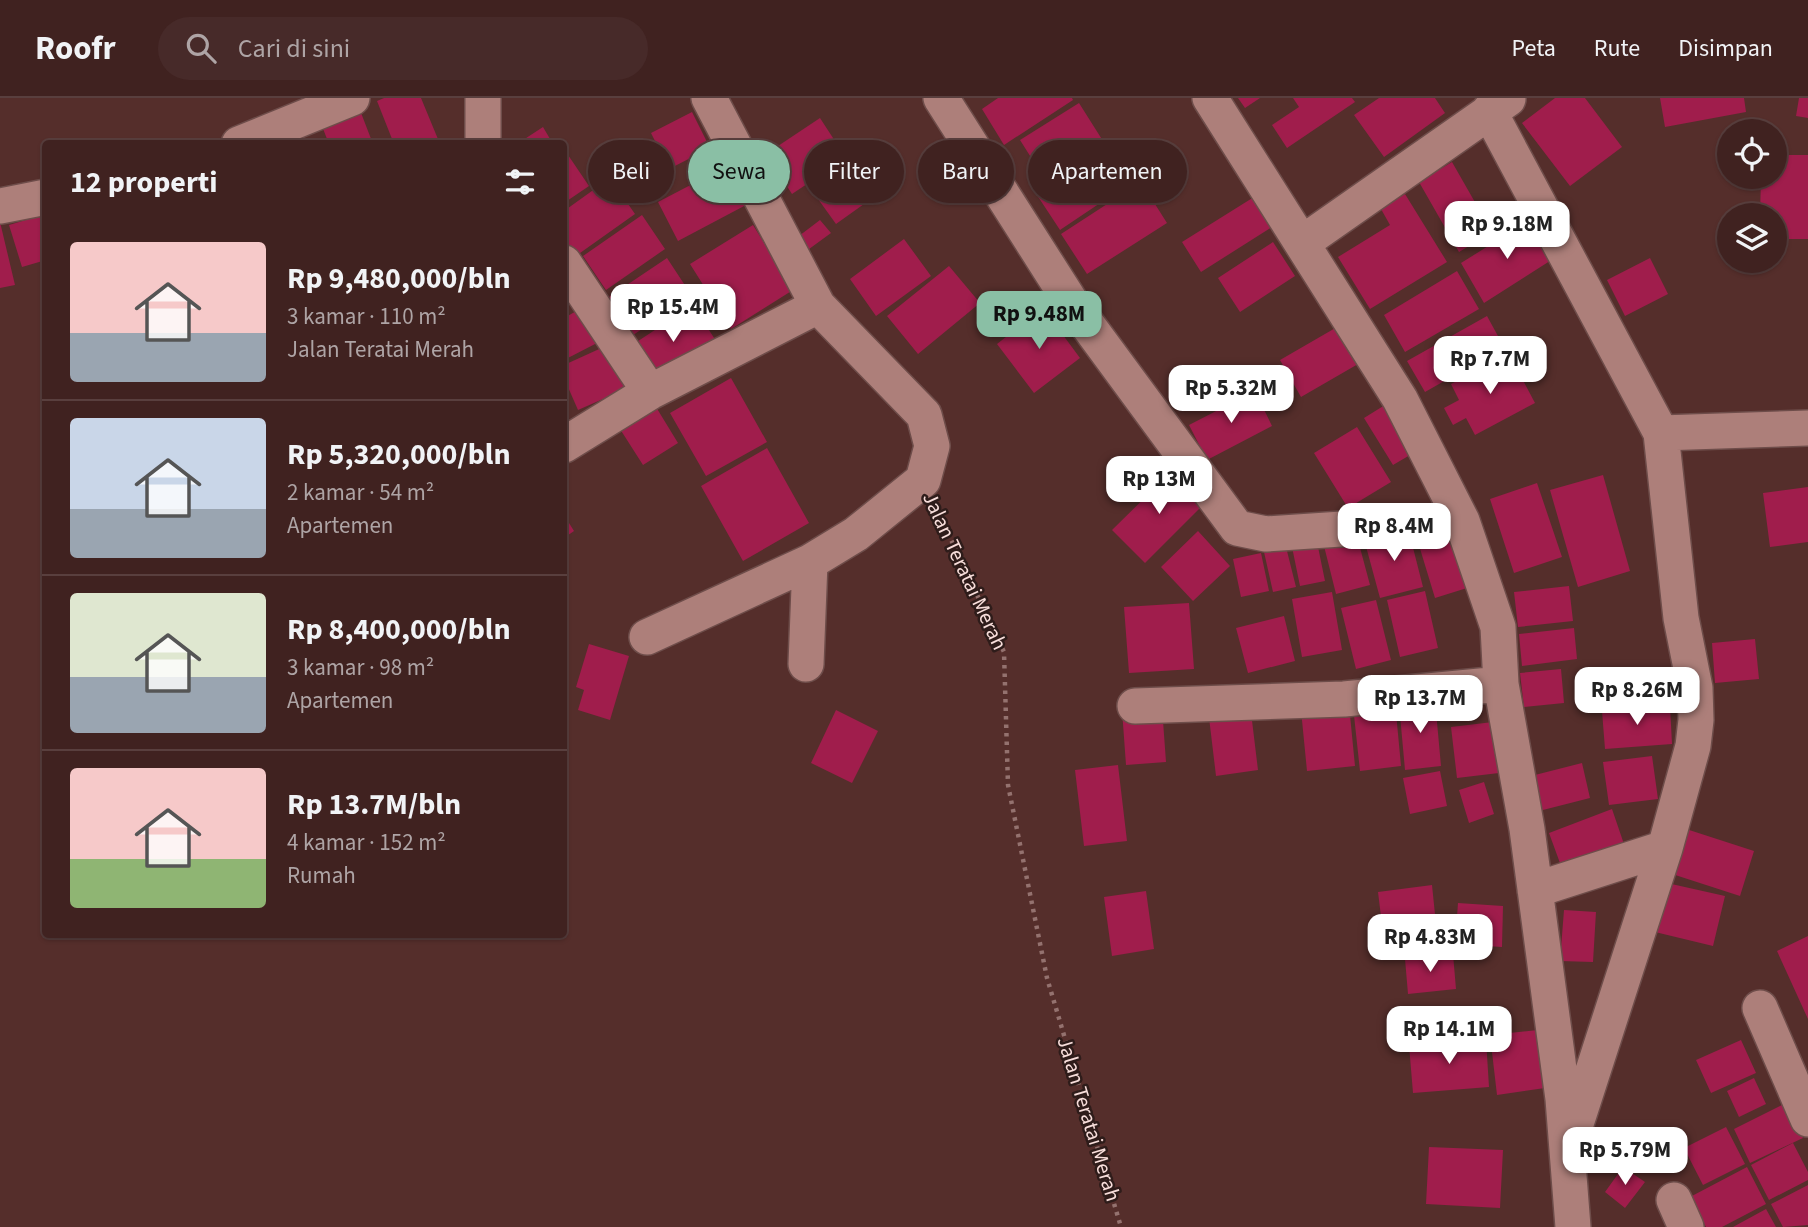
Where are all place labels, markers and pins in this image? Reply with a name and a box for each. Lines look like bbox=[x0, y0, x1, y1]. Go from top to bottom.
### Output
pin: Rp 9.18M bbox=[1435, 202, 1579, 261]
pin: Rp 15.4M bbox=[601, 285, 745, 344]
pin: Rp 9.48M bbox=[967, 292, 1111, 351]
pin: Rp 7.7M bbox=[1425, 336, 1555, 396]
pin: Rp 5.32M bbox=[1159, 366, 1303, 425]
pin: Rp 13M bbox=[1102, 456, 1216, 516]
pin: Rp 8.4M bbox=[1329, 504, 1459, 563]
pin: Rp 8.26M bbox=[1565, 668, 1709, 727]
pin: Rp 13.7M bbox=[1348, 676, 1492, 735]
pin: Rp 4.83M bbox=[1358, 914, 1502, 974]
pin: Rp 14.1M bbox=[1377, 1006, 1521, 1066]
pin: Rp 5.79M bbox=[1553, 1128, 1697, 1187]

